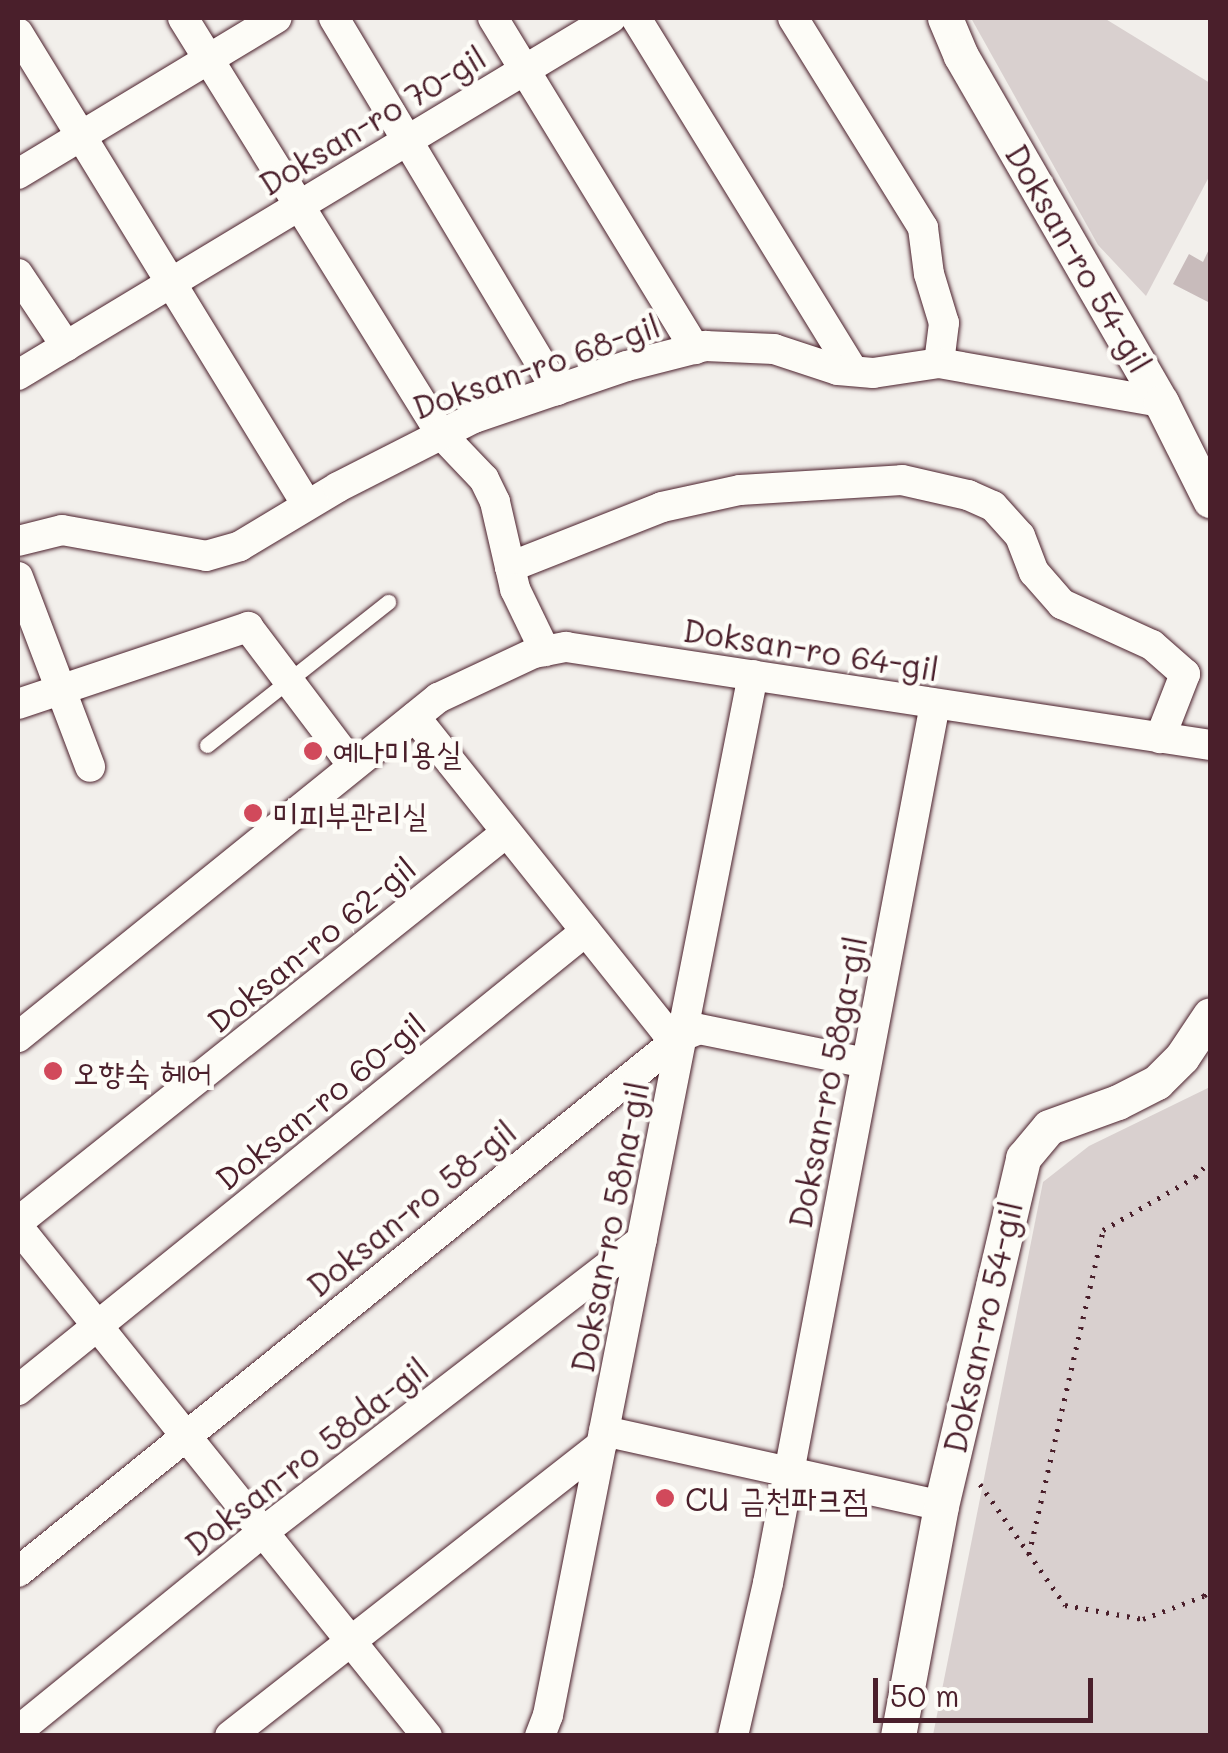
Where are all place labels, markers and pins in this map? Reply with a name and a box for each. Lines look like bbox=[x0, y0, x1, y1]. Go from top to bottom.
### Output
place label: 예나미용실 bbox=[333, 732, 462, 770]
marker: 예나미용실 bbox=[302, 740, 324, 762]
place label: 미피부관리실 bbox=[273, 794, 428, 832]
marker: 미피부관리실 bbox=[242, 802, 264, 824]
place label: 오향숙 헤어 bbox=[73, 1052, 212, 1090]
marker: 오향숙 헤어 bbox=[42, 1060, 64, 1082]
place label: CU 금천파크점 bbox=[685, 1479, 868, 1517]
marker: CU 금천파크점 bbox=[654, 1487, 676, 1509]

